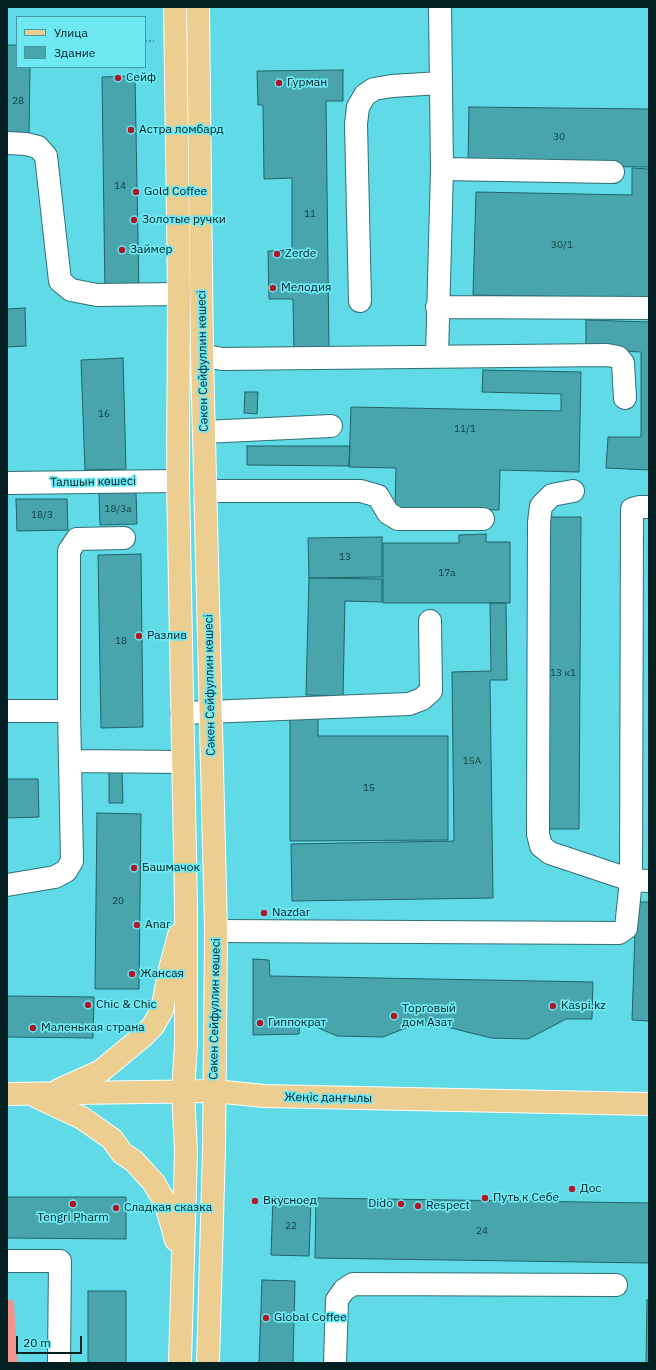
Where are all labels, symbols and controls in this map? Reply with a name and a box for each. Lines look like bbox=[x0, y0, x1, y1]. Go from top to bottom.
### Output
legend bbox=[16, 16, 146, 68]
text: Улица bbox=[54, 25, 88, 40]
text: Здание bbox=[54, 45, 95, 60]
place label: Сейф bbox=[126, 71, 156, 85]
marker: Сейф bbox=[113, 73, 123, 83]
place label: Гурман bbox=[287, 76, 327, 90]
marker: Гурман bbox=[274, 78, 284, 88]
house number: 28 bbox=[12, 95, 24, 107]
place label: Астра ломбард bbox=[139, 123, 224, 137]
marker: Астра ломбард bbox=[126, 125, 136, 135]
house number: 30 bbox=[553, 131, 565, 143]
house number: 14 bbox=[114, 180, 126, 192]
place label: Gold Coffee bbox=[144, 185, 207, 199]
marker: Gold Coffee bbox=[131, 187, 141, 197]
house number: 11 bbox=[304, 208, 316, 220]
place label: Золотые ручки bbox=[142, 213, 226, 227]
marker: Золотые ручки bbox=[129, 215, 139, 225]
house number: 30/1 bbox=[551, 239, 573, 251]
place label: Займер bbox=[130, 243, 172, 257]
marker: Займер bbox=[117, 245, 127, 255]
place label: Zerde bbox=[285, 247, 316, 261]
marker: Zerde bbox=[272, 249, 282, 259]
place label: Мелодия bbox=[281, 281, 331, 295]
marker: Мелодия bbox=[268, 283, 278, 293]
street label: Сәкен Сейфуллин көшесі bbox=[195, 290, 211, 432]
house number: 16 bbox=[98, 408, 110, 420]
house number: 11/1 bbox=[454, 423, 476, 435]
street label: Талшын көшесі bbox=[50, 474, 136, 490]
house number: 18/3а bbox=[104, 503, 132, 515]
house number: 18/3 bbox=[31, 509, 53, 521]
house number: 13 bbox=[339, 551, 351, 563]
house number: 17а bbox=[438, 567, 456, 579]
street label: Сәкен Сейфуллин көшесі bbox=[202, 614, 218, 756]
place label: Разлив bbox=[147, 629, 187, 643]
marker: Разлив bbox=[134, 631, 144, 641]
house number: 18 bbox=[115, 635, 127, 647]
house number: 13 к1 bbox=[550, 667, 576, 679]
house number: 15А bbox=[463, 755, 481, 767]
house number: 15 bbox=[363, 782, 375, 794]
place label: Башмачок bbox=[142, 861, 200, 875]
marker: Башмачок bbox=[129, 863, 139, 873]
house number: 20 bbox=[112, 895, 124, 907]
place label: Nazdar bbox=[272, 906, 310, 920]
marker: Nazdar bbox=[259, 908, 269, 918]
place label: Anar bbox=[145, 918, 170, 932]
marker: Anar bbox=[132, 920, 142, 930]
street label: Сәкен Сейфуллин көшесі bbox=[207, 938, 223, 1080]
place label: Жансая bbox=[140, 967, 184, 981]
marker: Жансая bbox=[127, 969, 137, 979]
place label: Chic & Chic bbox=[96, 998, 157, 1012]
place label: Kaspi.kz bbox=[561, 999, 606, 1013]
marker: Chic & Chic bbox=[83, 1000, 93, 1010]
marker: Kaspi.kz bbox=[548, 1001, 558, 1011]
place label: Торговый дом Азат bbox=[402, 1002, 456, 1030]
marker: Торговый дом Азат bbox=[389, 1011, 399, 1021]
place label: Гиппократ bbox=[268, 1016, 326, 1030]
marker: Гиппократ bbox=[255, 1018, 265, 1028]
place label: Маленькая страна bbox=[41, 1021, 145, 1035]
marker: Маленькая страна bbox=[28, 1023, 38, 1033]
street label: Жеңіс даңғылы bbox=[284, 1090, 372, 1106]
place label: Дос bbox=[580, 1182, 601, 1196]
marker: Дос bbox=[567, 1184, 577, 1194]
place label: Путь к Себе bbox=[493, 1191, 559, 1205]
marker: Путь к Себе bbox=[480, 1193, 490, 1203]
place label: Вкусноед bbox=[263, 1194, 317, 1208]
marker: Вкусноед bbox=[250, 1196, 260, 1206]
place label: Dido bbox=[368, 1197, 393, 1211]
marker: Tengri Pharm bbox=[68, 1199, 78, 1209]
marker: Dido bbox=[396, 1199, 406, 1209]
place label: Respect bbox=[426, 1199, 470, 1213]
place label: Сладкая сказка bbox=[124, 1201, 212, 1215]
marker: Respect bbox=[413, 1201, 423, 1211]
marker: Сладкая сказка bbox=[111, 1203, 121, 1213]
place label: Tengri Pharm bbox=[37, 1211, 109, 1225]
house number: 22 bbox=[285, 1220, 297, 1232]
house number: 24 bbox=[476, 1225, 488, 1237]
place label: Global Coffee bbox=[274, 1311, 347, 1325]
marker: Global Coffee bbox=[261, 1313, 271, 1323]
scale bar bbox=[18, 1328, 84, 1354]
text: 20 m bbox=[23, 1335, 51, 1350]

